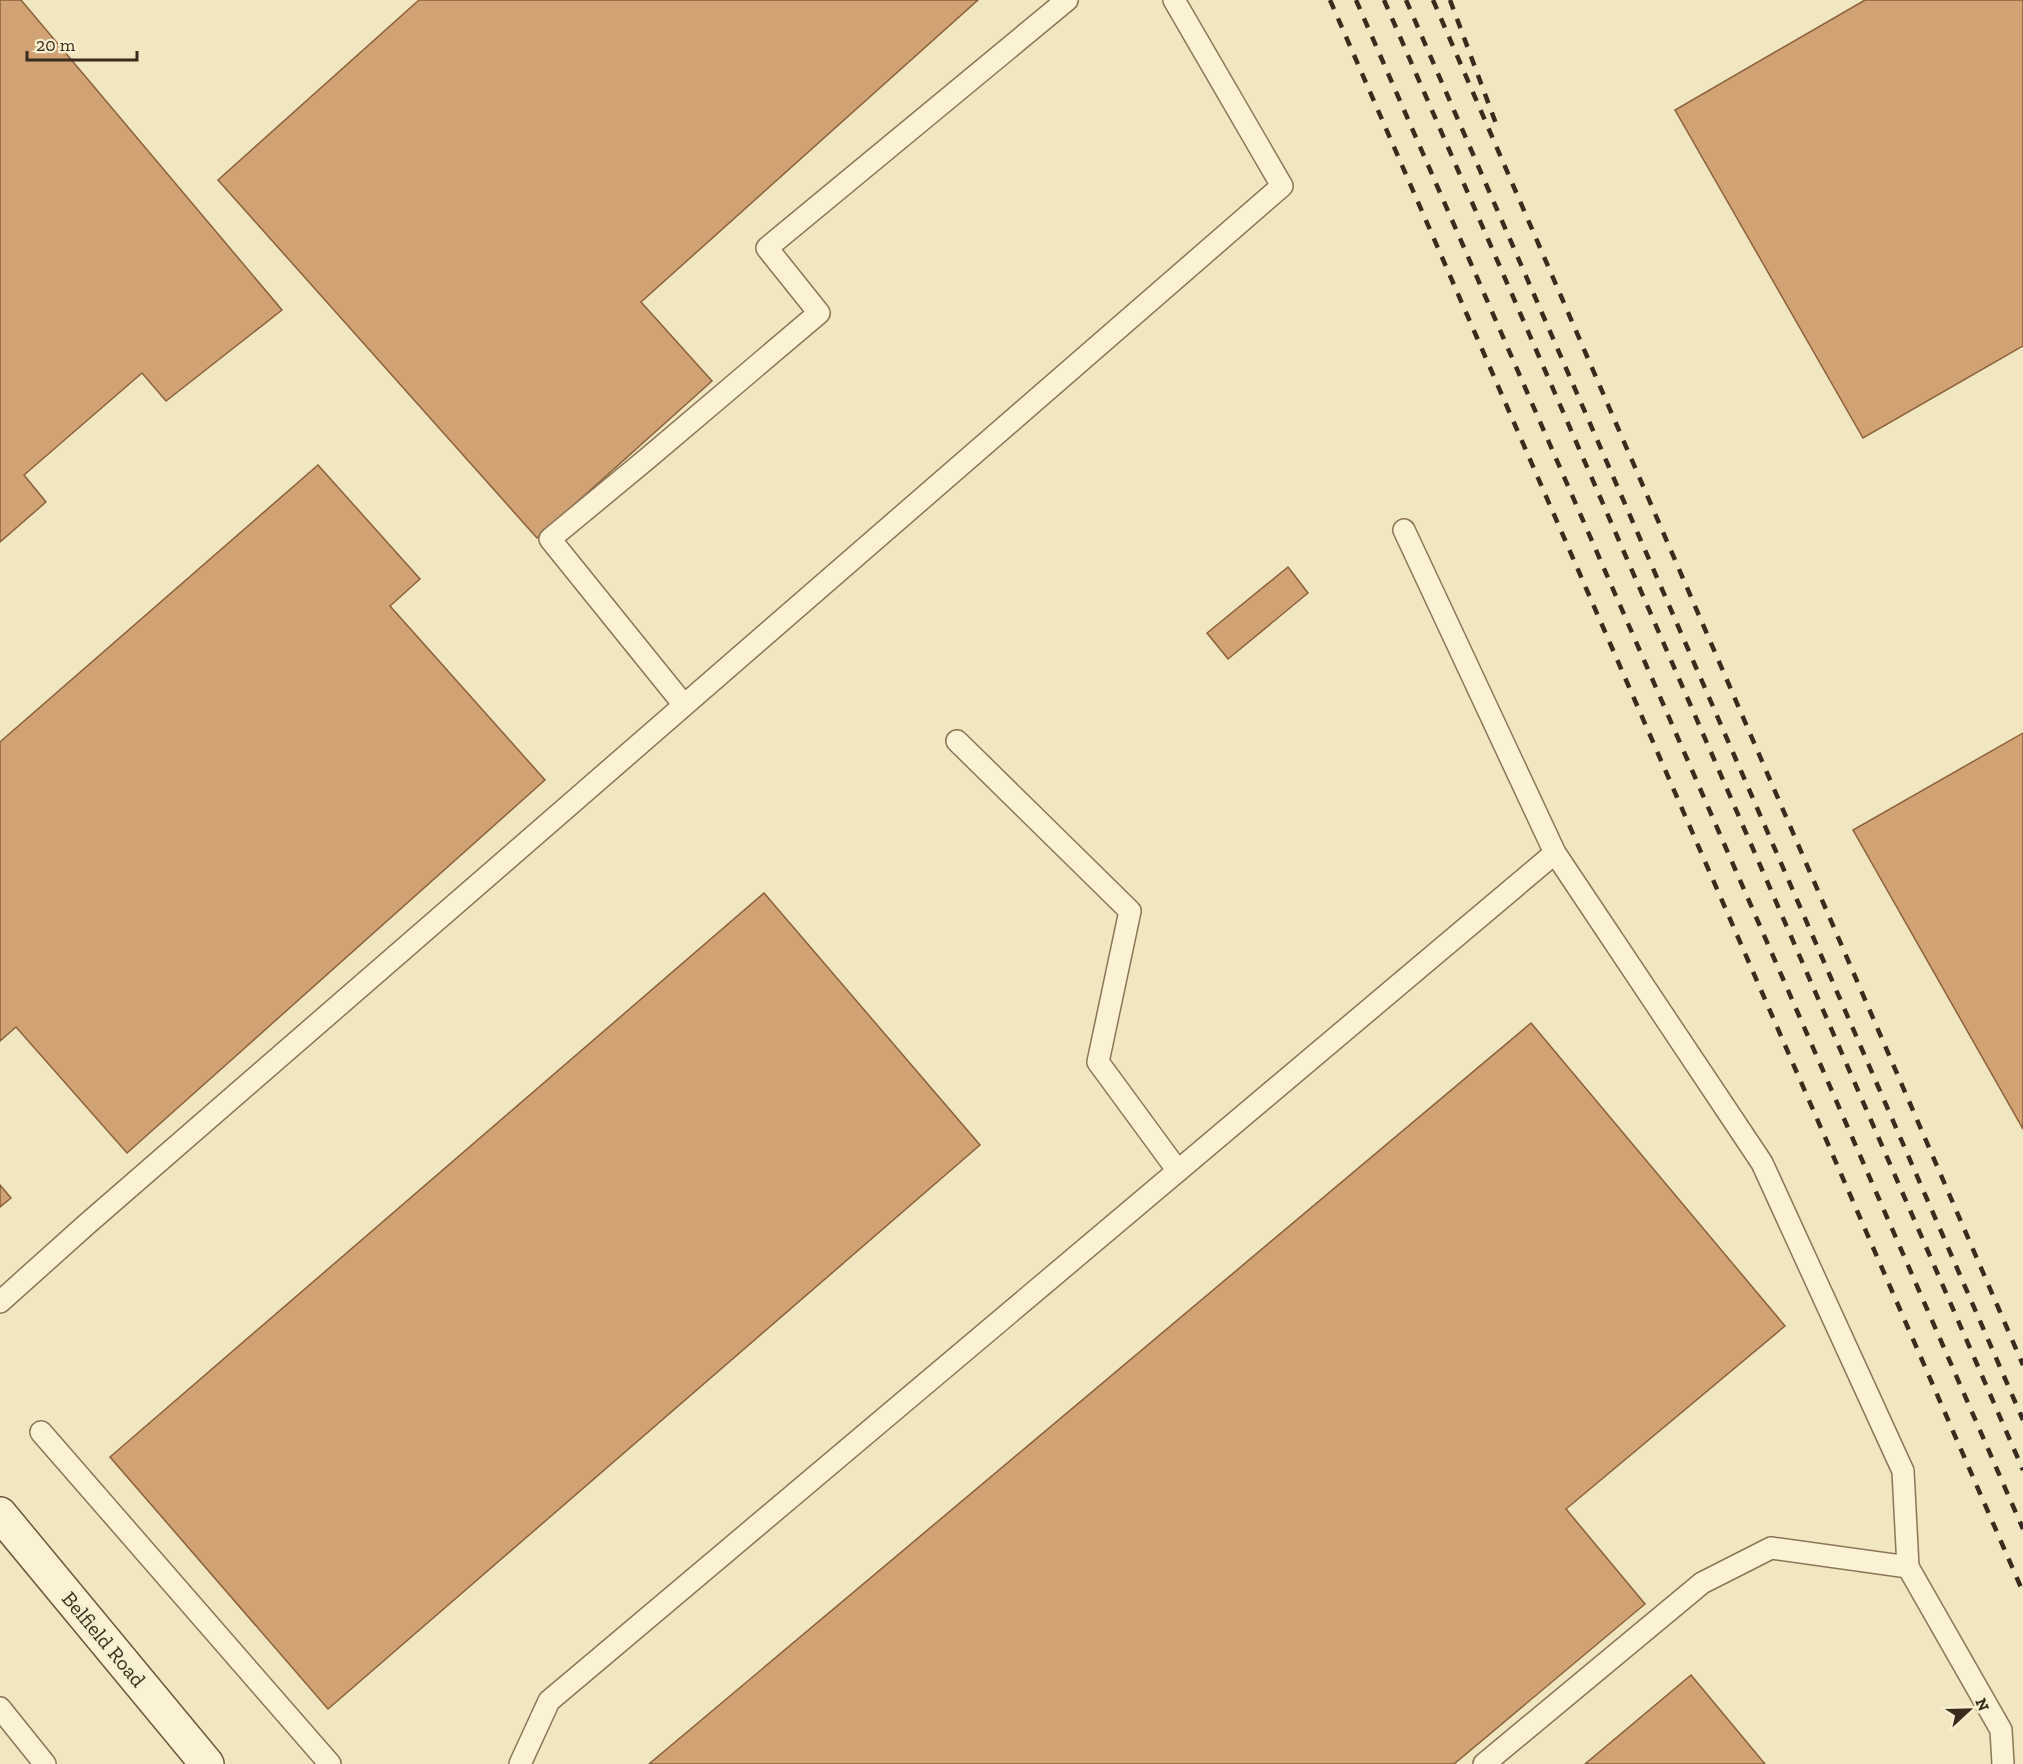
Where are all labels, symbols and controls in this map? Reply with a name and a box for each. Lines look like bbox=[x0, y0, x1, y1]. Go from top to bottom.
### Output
scale bar bbox=[27, 24, 136, 62]
text: 20 m bbox=[36, 34, 76, 56]
street label: Belfield Road bbox=[57, 1586, 151, 1692]
north arrow bbox=[1939, 1680, 1999, 1740]
text: N bbox=[1971, 1695, 1994, 1714]

